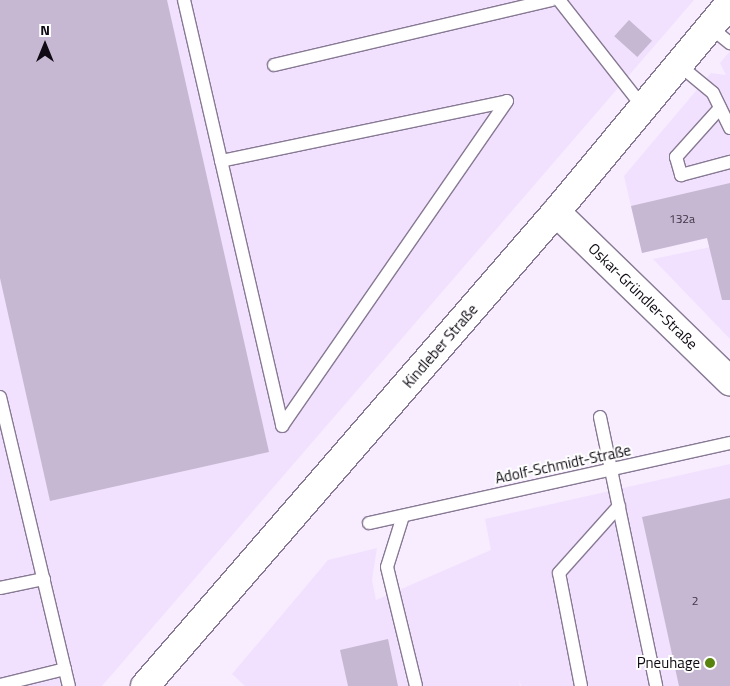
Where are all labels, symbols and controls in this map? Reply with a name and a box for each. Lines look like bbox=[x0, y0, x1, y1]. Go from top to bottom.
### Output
text: N bbox=[40, 19, 50, 40]
north arrow bbox=[20, 20, 70, 70]
house number: 132a bbox=[669, 212, 695, 226]
street label: Oskar-Gründler-Straße bbox=[585, 239, 701, 353]
street label: Kindleber Straße bbox=[399, 300, 481, 392]
street label: Adolf-Schmidt-Straße bbox=[493, 441, 633, 487]
house number: 2 bbox=[692, 594, 698, 608]
place label: Pneuhage bbox=[637, 654, 700, 672]
marker: Pneuhage bbox=[704, 657, 716, 669]

